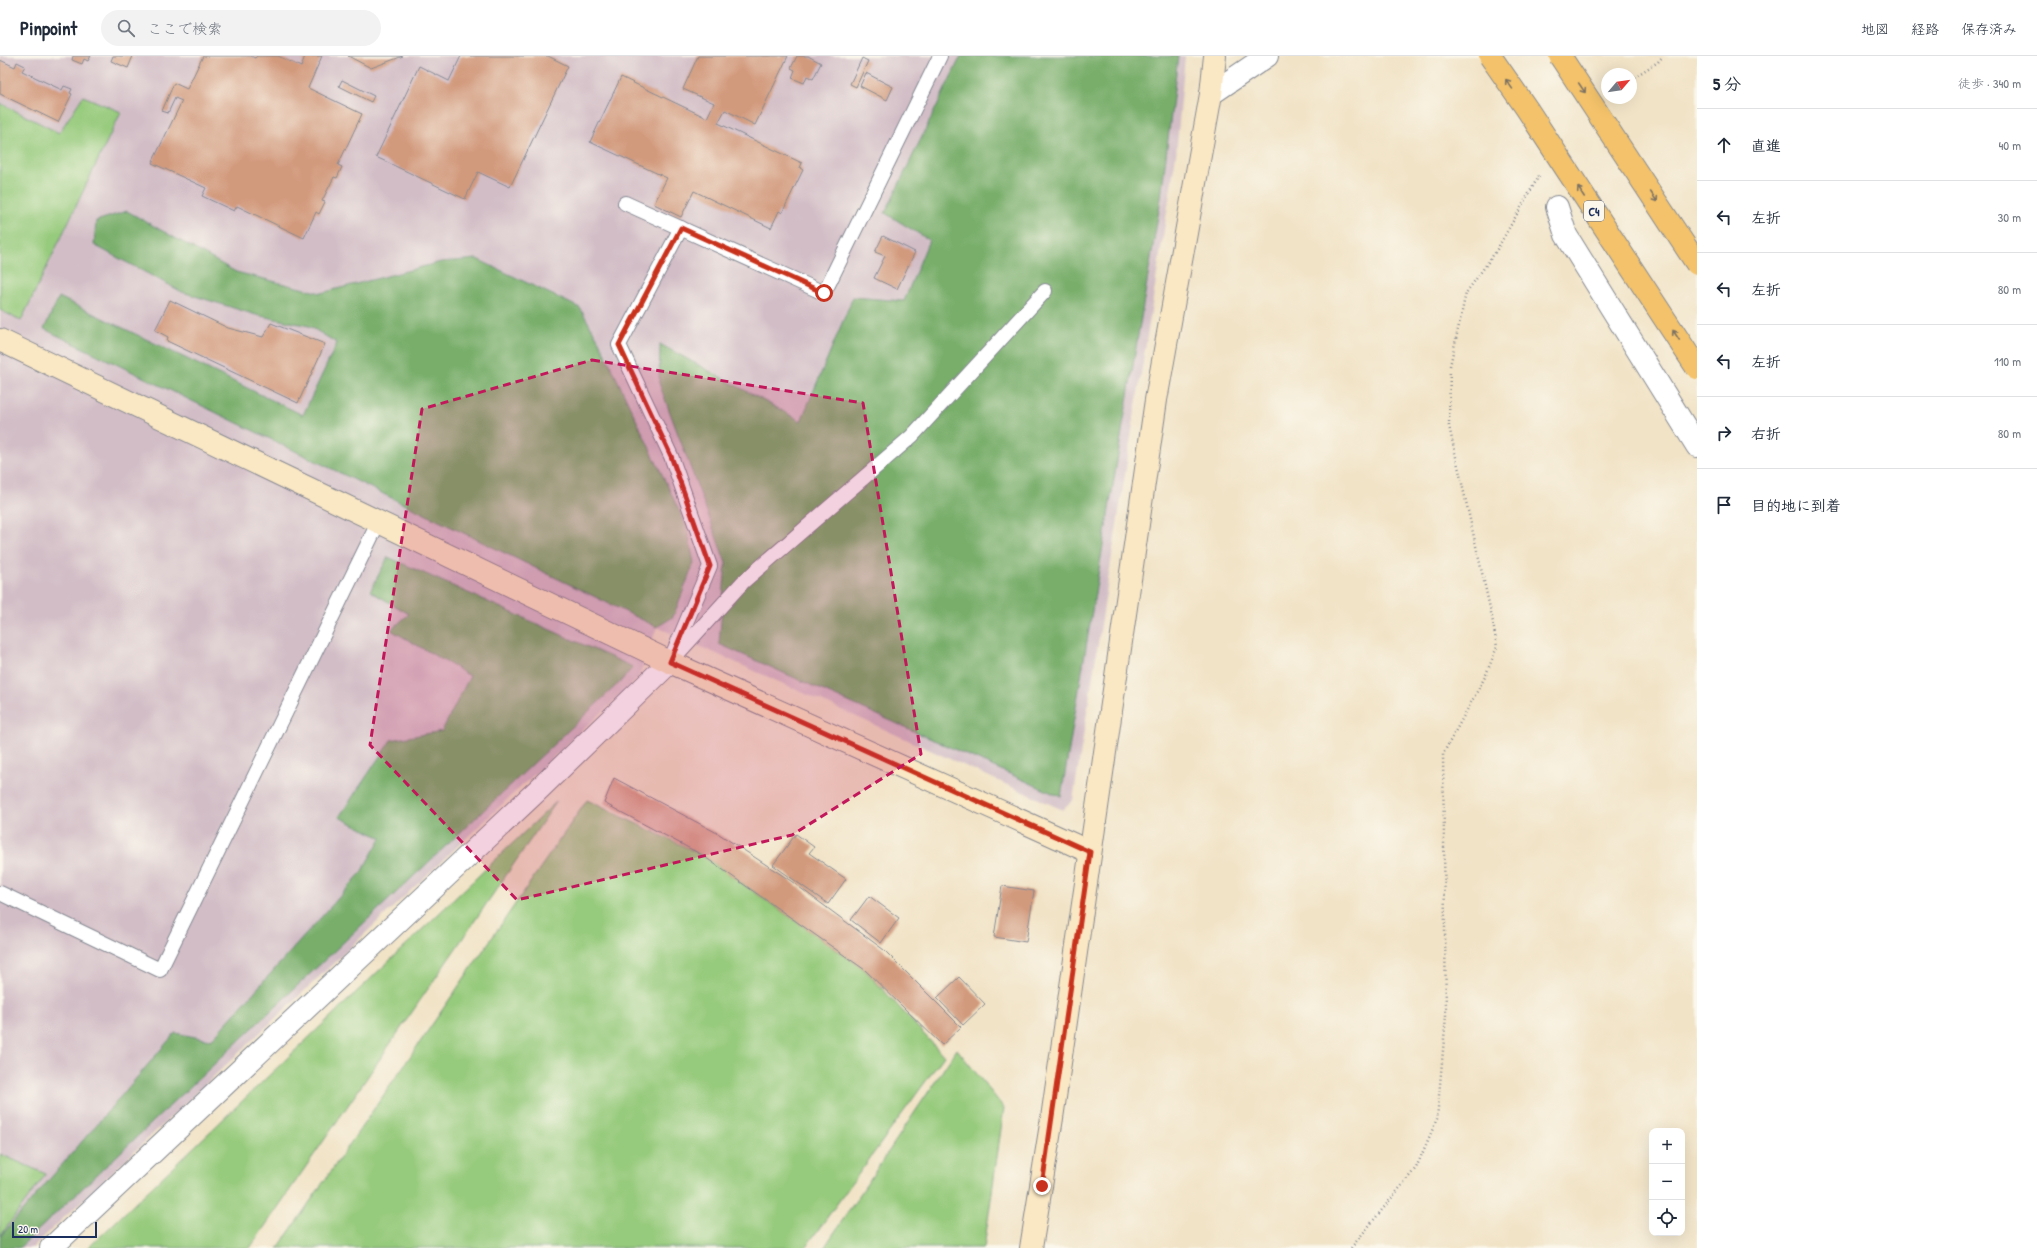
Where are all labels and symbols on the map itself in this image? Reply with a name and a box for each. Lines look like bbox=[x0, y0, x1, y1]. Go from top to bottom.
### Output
north arrow bbox=[1601, 68, 1637, 104]
one-way arrow bbox=[1505, 78, 1513, 89]
one-way arrow bbox=[1578, 83, 1586, 94]
one-way arrow bbox=[1577, 186, 1585, 197]
one-way arrow bbox=[1650, 191, 1658, 202]
road number: C4 bbox=[1584, 201, 1604, 221]
route start bbox=[815, 284, 833, 302]
one-way arrow bbox=[1671, 330, 1680, 341]
route end bbox=[1033, 1177, 1051, 1195]
scale bar bbox=[12, 1220, 97, 1239]

